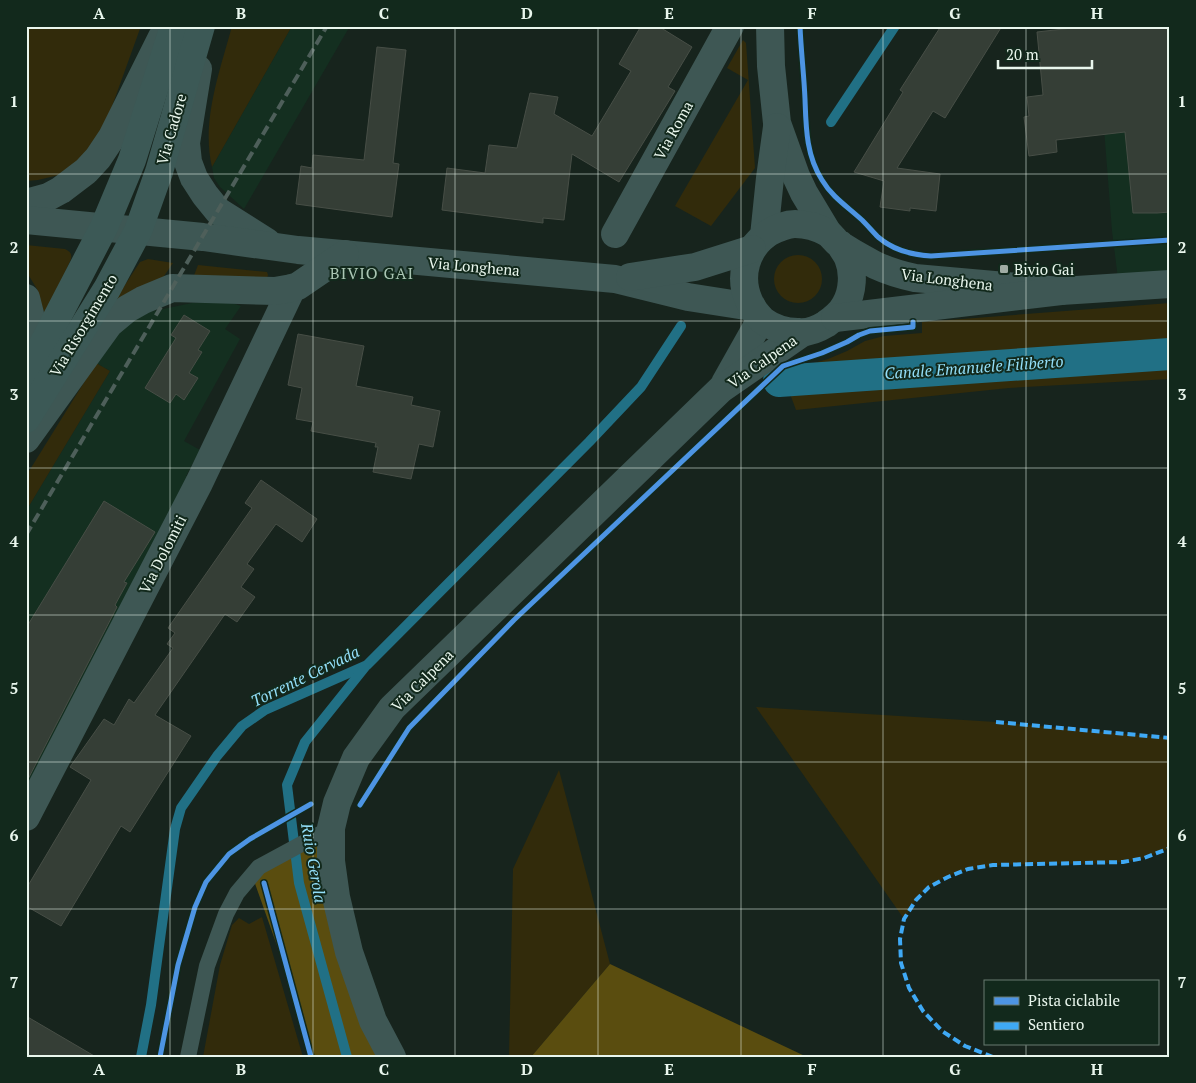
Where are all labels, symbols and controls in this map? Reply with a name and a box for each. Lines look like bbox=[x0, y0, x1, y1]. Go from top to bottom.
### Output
text: A bbox=[93, 2, 105, 24]
text: B bbox=[236, 2, 246, 24]
text: C bbox=[379, 2, 389, 24]
text: D bbox=[521, 2, 533, 24]
text: E bbox=[664, 2, 674, 24]
text: F bbox=[807, 2, 817, 24]
text: G bbox=[949, 2, 961, 24]
text: H bbox=[1091, 2, 1103, 24]
scale bar bbox=[998, 38, 1092, 70]
text: 20 m bbox=[1006, 44, 1039, 64]
text: 1 bbox=[9, 90, 19, 112]
text: 1 bbox=[1177, 90, 1187, 112]
street label: Via Cadore bbox=[151, 91, 191, 167]
street label: Via Roma bbox=[649, 97, 697, 163]
text: 2 bbox=[9, 236, 19, 258]
text: 2 bbox=[1177, 236, 1187, 258]
street label: Via Longhena bbox=[427, 252, 521, 280]
place label: Bivio Gai bbox=[1014, 259, 1074, 279]
district label: BIVIO GAI bbox=[330, 262, 414, 284]
street label: Via Longhena bbox=[900, 263, 994, 295]
marker: Bivio Gai bbox=[998, 263, 1010, 275]
street label: Via Risorgimento bbox=[44, 270, 122, 380]
street label: Via Calpena bbox=[723, 330, 801, 392]
water label: Canale Emanuele Filiberto bbox=[884, 350, 1064, 384]
text: 3 bbox=[9, 383, 19, 405]
text: 3 bbox=[1177, 383, 1187, 405]
street label: Via Dolomiti bbox=[134, 511, 190, 597]
text: 4 bbox=[9, 530, 19, 552]
text: 4 bbox=[1177, 530, 1187, 552]
water label: Torrente Cervada bbox=[247, 640, 363, 712]
street label: Via Calpena bbox=[387, 644, 458, 715]
text: 5 bbox=[9, 677, 19, 699]
text: 5 bbox=[1177, 677, 1187, 699]
water label: Ruio Gerola bbox=[296, 820, 332, 905]
text: 6 bbox=[9, 824, 19, 846]
text: 6 bbox=[1177, 824, 1187, 846]
text: 7 bbox=[9, 971, 19, 993]
text: 7 bbox=[1177, 971, 1187, 993]
legend bbox=[984, 980, 1158, 1046]
text: Pista ciclabile bbox=[1028, 990, 1120, 1010]
text: Sentiero bbox=[1028, 1014, 1084, 1034]
text: A bbox=[93, 1058, 105, 1080]
text: B bbox=[236, 1058, 246, 1080]
text: C bbox=[379, 1058, 389, 1080]
text: D bbox=[521, 1058, 533, 1080]
text: E bbox=[664, 1058, 674, 1080]
text: F bbox=[807, 1058, 817, 1080]
text: G bbox=[949, 1058, 961, 1080]
text: H bbox=[1091, 1058, 1103, 1080]

